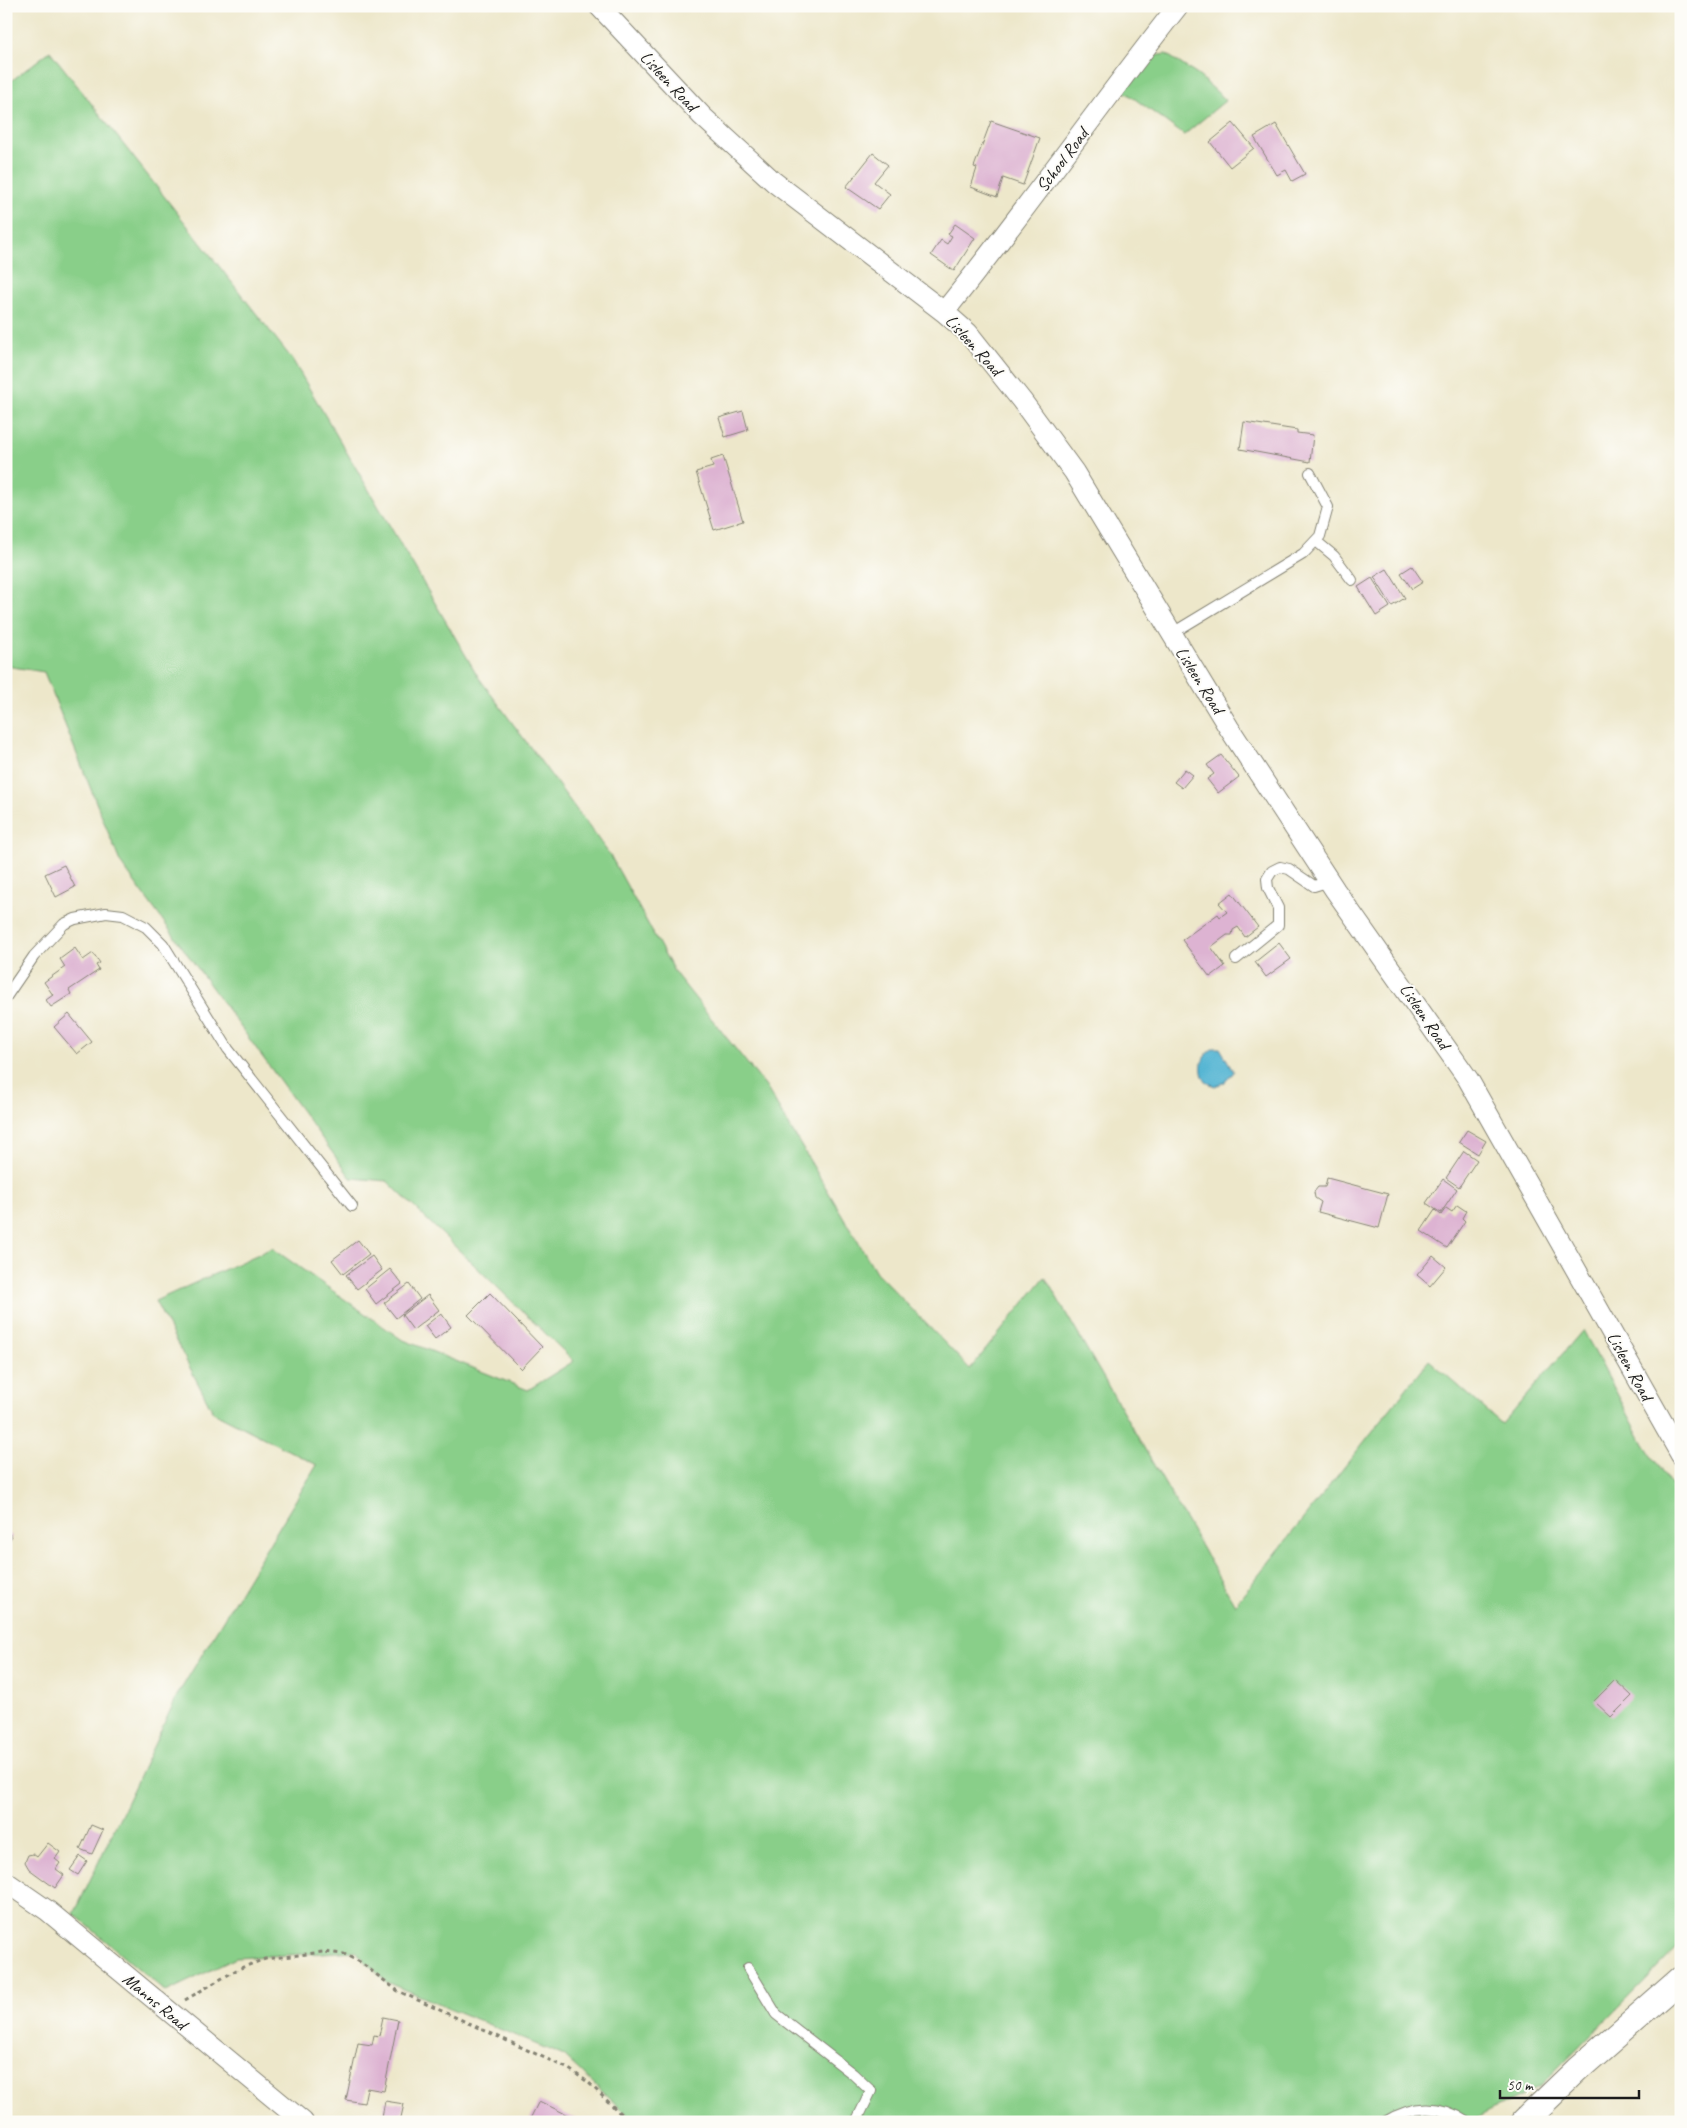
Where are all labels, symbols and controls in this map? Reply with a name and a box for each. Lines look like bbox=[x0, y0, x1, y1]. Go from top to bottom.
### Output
street label: Lisleen Road bbox=[635, 46, 705, 118]
street label: School Road bbox=[1031, 122, 1095, 196]
street label: Lisleen Road bbox=[941, 310, 1009, 382]
street label: Lisleen Road bbox=[1171, 643, 1231, 720]
street label: Lisleen Road bbox=[1395, 979, 1457, 1056]
street label: Lisleen Road bbox=[1602, 1328, 1659, 1407]
street label: Manns Road bbox=[118, 1968, 194, 2036]
scale bar bbox=[1500, 2068, 1638, 2100]
text: 50 m bbox=[1507, 2076, 1534, 2095]

